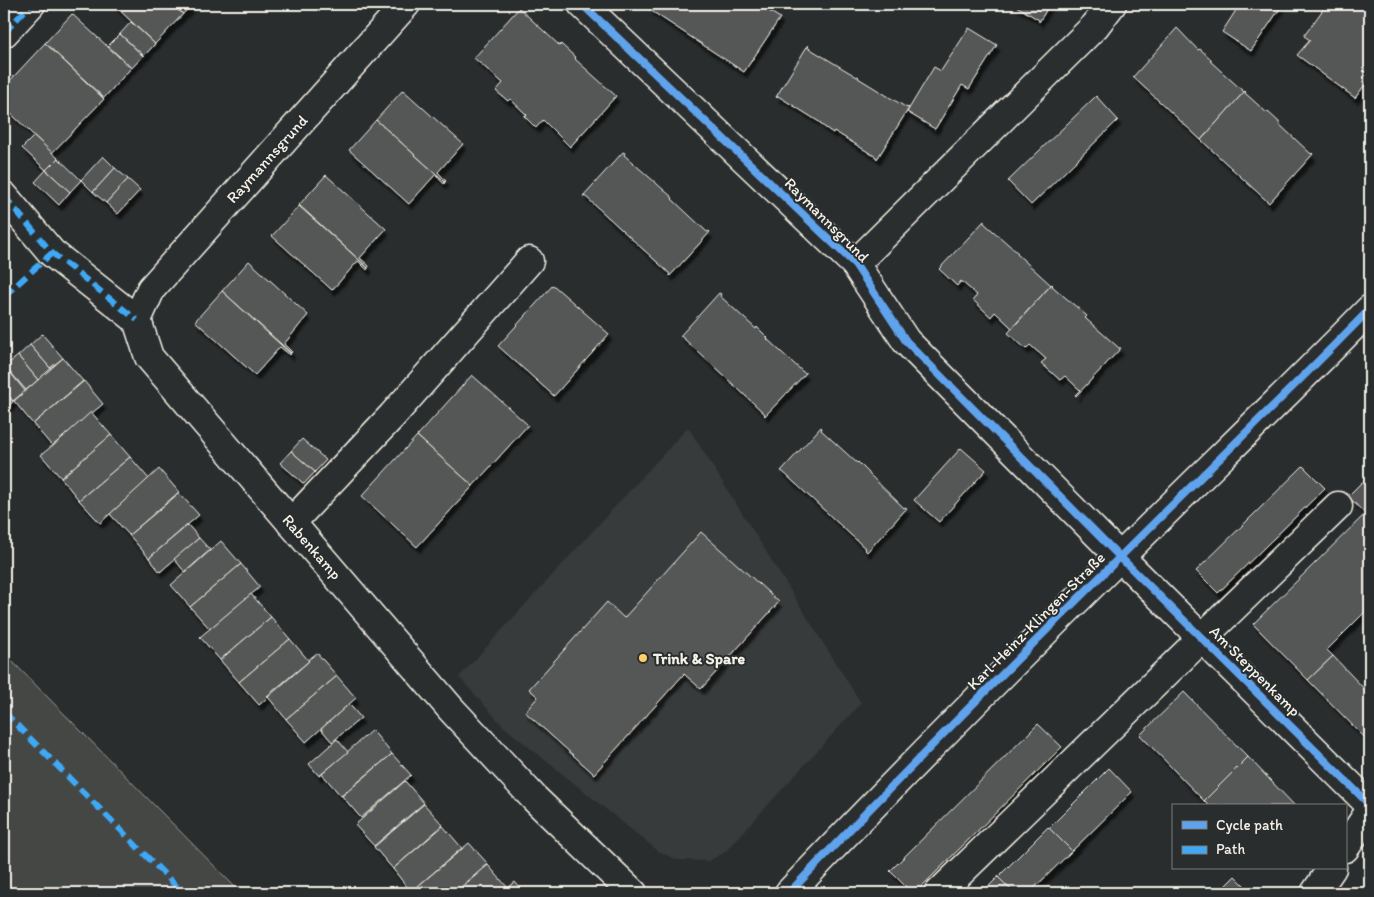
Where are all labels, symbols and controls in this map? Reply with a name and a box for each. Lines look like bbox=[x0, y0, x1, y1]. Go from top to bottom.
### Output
street label: Raymannsgrund bbox=[222, 111, 312, 207]
street label: Raymannsgrund bbox=[781, 174, 874, 267]
street label: Rabenkamp bbox=[278, 510, 346, 584]
street label: Karl-Heinz-Klingen-Straße bbox=[963, 548, 1109, 694]
street label: Am Steppenkamp bbox=[1206, 622, 1305, 721]
place label: Trink & Spare bbox=[652, 649, 745, 669]
marker: Trink & Spare bbox=[637, 652, 649, 664]
legend bbox=[1172, 804, 1346, 870]
text: Cycle path bbox=[1216, 816, 1283, 834]
text: Path bbox=[1216, 840, 1245, 858]

